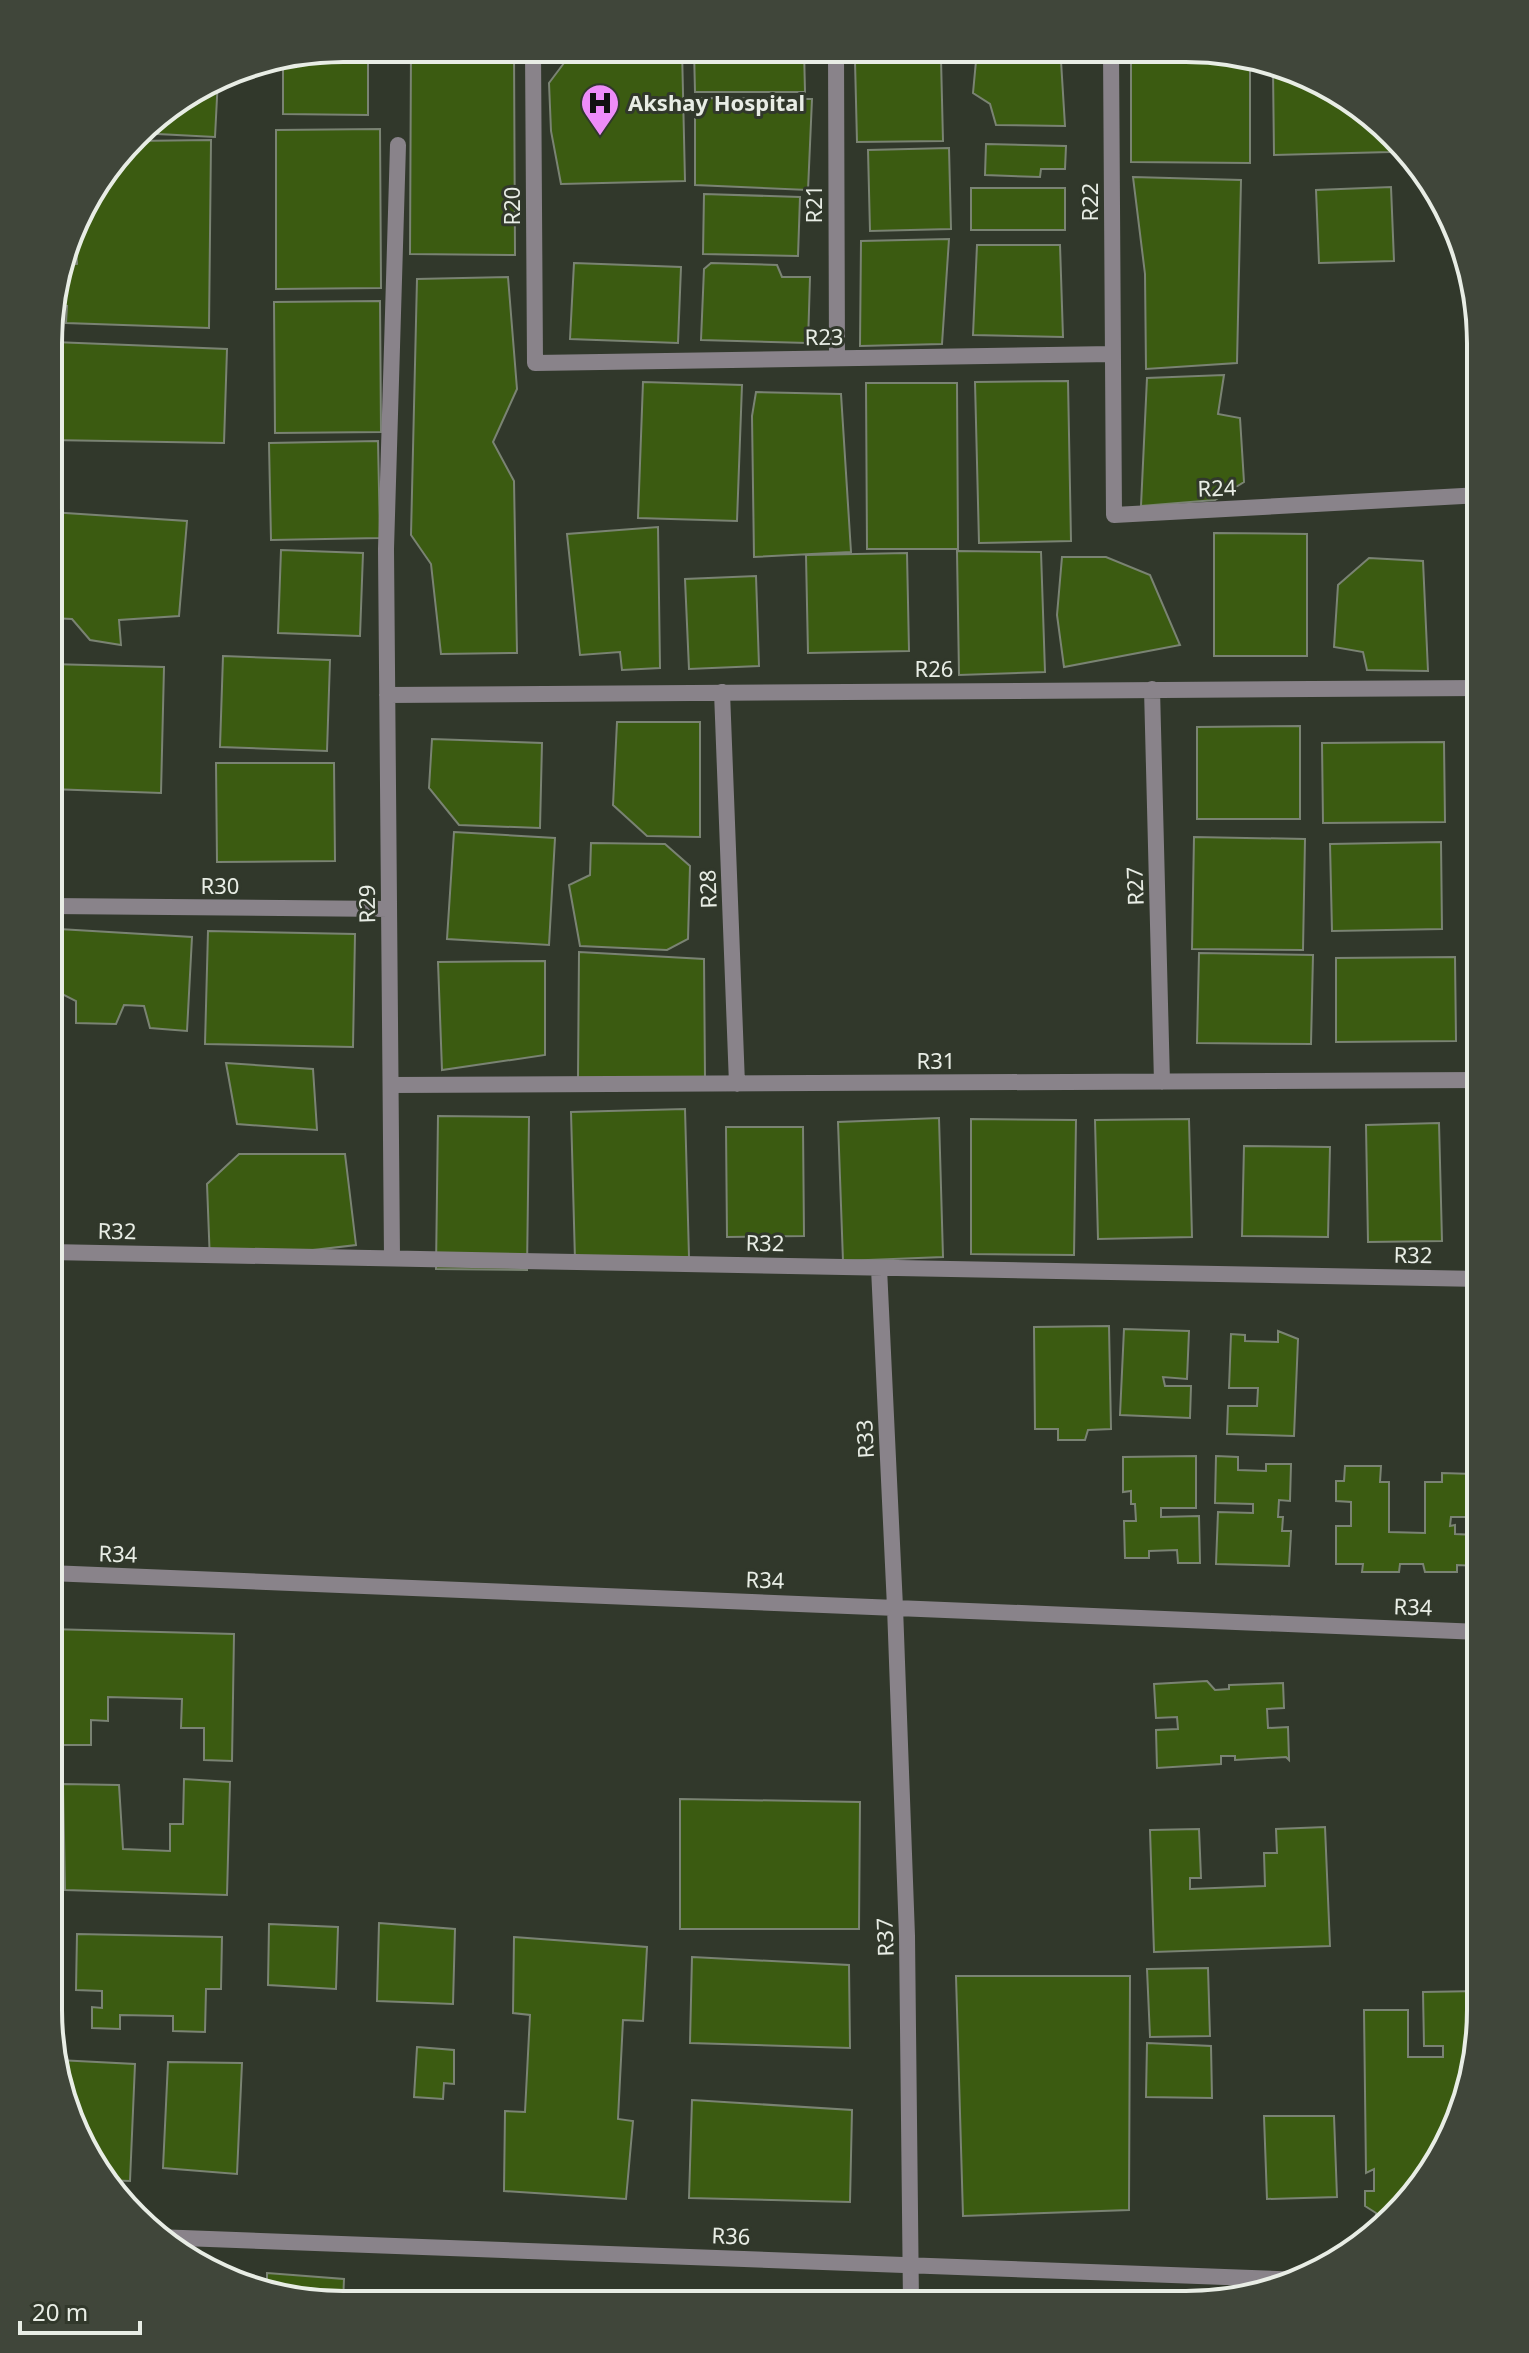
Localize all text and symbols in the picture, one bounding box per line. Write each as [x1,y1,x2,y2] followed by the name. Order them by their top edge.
[579,82,621,137] hospital icon: Akshay Hospital
[628,87,805,117] place label: Akshay Hospital
[1074,183,1104,221] street label: R22
[798,185,828,223] street label: R21
[496,187,526,225] street label: R20
[804,321,844,351] street label: R23
[1197,471,1237,503] street label: R24
[915,653,953,683] street label: R26
[1118,866,1150,906] street label: R27
[691,869,723,909] street label: R28
[201,870,239,900] street label: R30
[351,884,381,924] street label: R29
[917,1045,955,1075] street label: R31
[97,1215,137,1245] street label: R32
[745,1227,785,1257] street label: R32
[1393,1239,1433,1269] street label: R32
[848,1419,880,1459] street label: R33
[98,1537,138,1569] street label: R34
[745,1563,785,1595] street label: R34
[1393,1590,1433,1622] street label: R34
[868,1917,900,1957] street label: R37
[711,2219,751,2251] street label: R36
[20,2285,140,2335] scale bar
[32,2295,88,2328] text: 20 m

